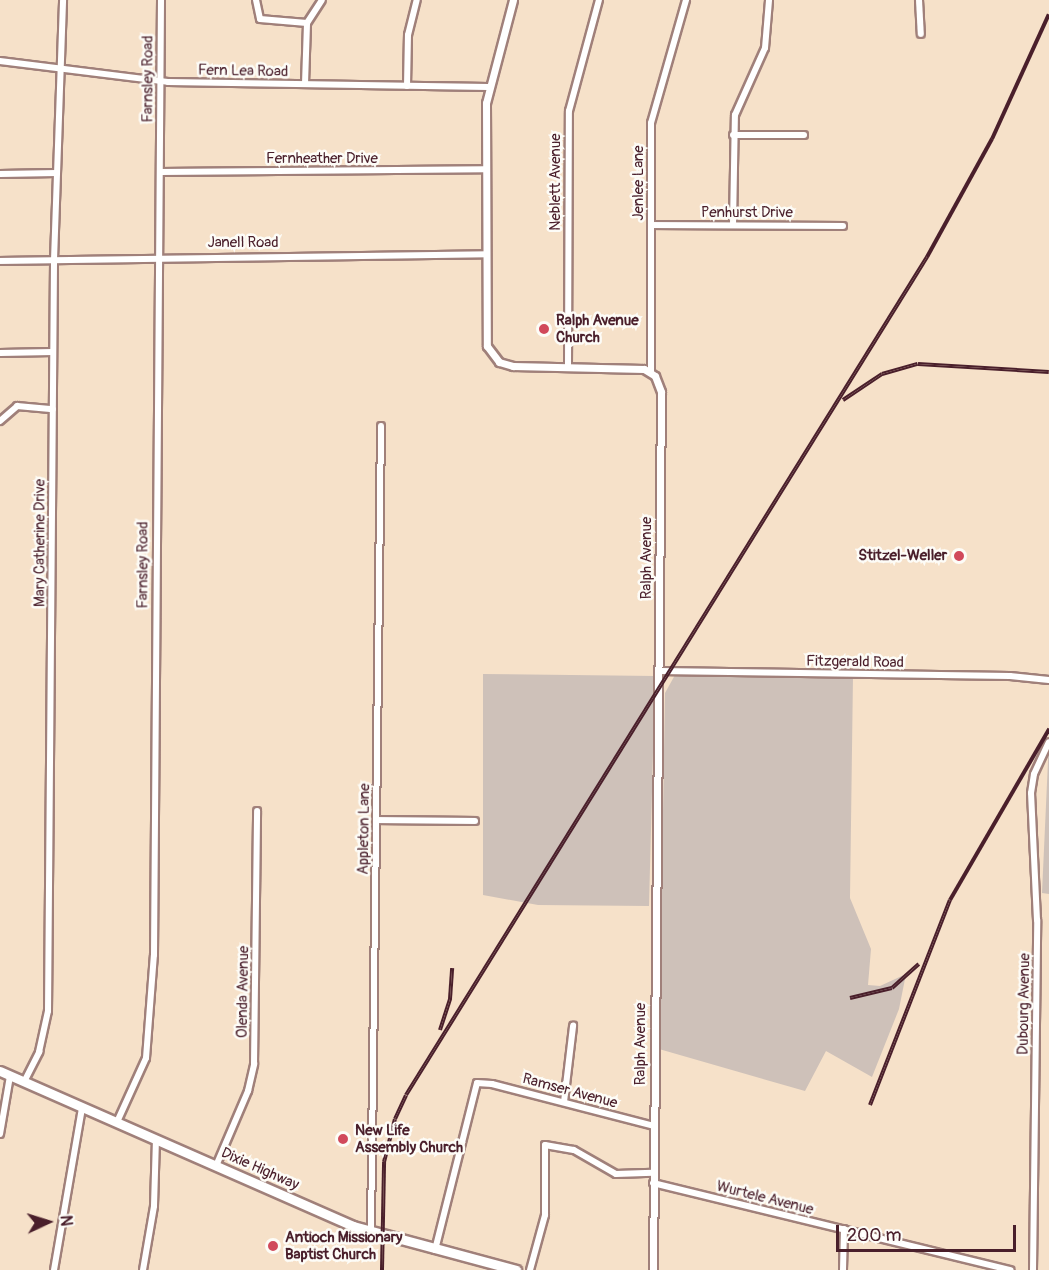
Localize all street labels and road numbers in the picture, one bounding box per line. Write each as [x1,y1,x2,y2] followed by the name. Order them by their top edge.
[139,35,157,123] street label: Farnsley Road
[198,61,288,81] street label: Fern Lea Road
[547,133,565,231] street label: Neblett Avenue
[630,145,648,221] street label: Jenlee Lane
[266,150,378,168] street label: Fernheather Drive
[701,204,793,222] street label: Penhurst Drive
[207,234,279,252] street label: Janell Road
[31,479,49,607] street label: Mary Catherine Drive
[638,517,656,599] street label: Ralph Avenue
[134,521,152,609] street label: Farnsley Road
[806,652,904,672] street label: Fitzgerald Road
[354,783,374,875] street label: Appleton Lane
[233,946,253,1038] street label: Olenda Avenue
[1014,953,1034,1055] street label: Dubourg Avenue
[632,1003,650,1085] street label: Ralph Avenue
[521,1070,619,1112] street label: Ramser Avenue
[218,1144,302,1194] street label: Dixie Highway
[715,1177,815,1219] street label: Wurtele Avenue

